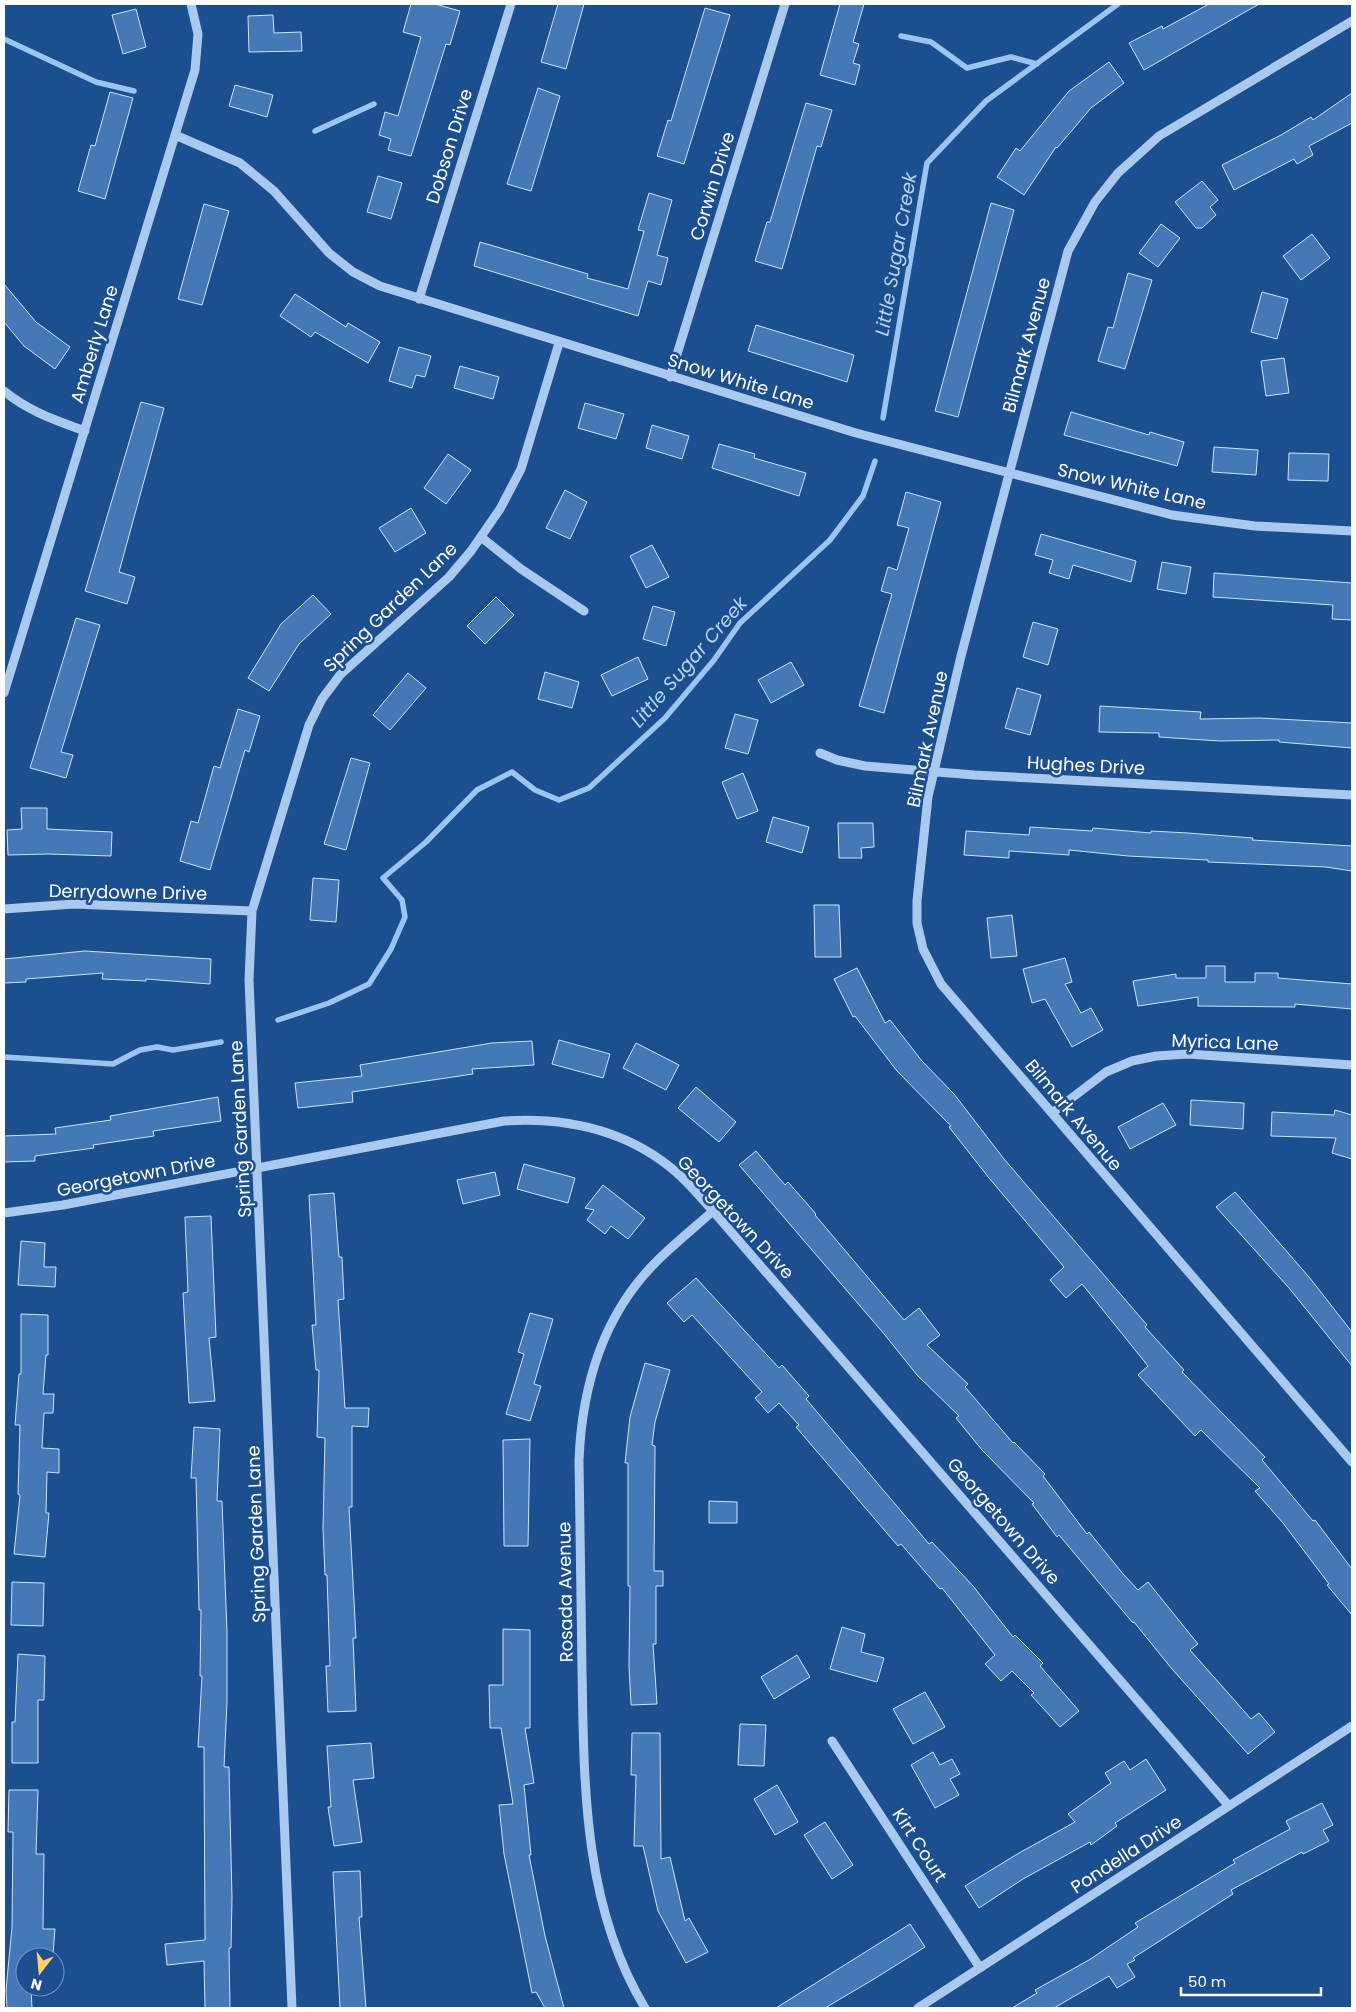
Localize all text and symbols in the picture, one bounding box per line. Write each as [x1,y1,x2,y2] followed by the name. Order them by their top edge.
[420,86,478,206] street label: Dobson Drive
[684,128,740,244] street label: Corwin Drive
[868,169,924,338] water label: Little Sugar Creek
[996,275,1056,415] street label: Bilmark Avenue
[64,282,124,406] street label: Amberly Lane
[665,347,817,415] street label: Snow White Lane
[1055,457,1209,515] street label: Snow White Lane
[317,536,463,678] street label: Spring Garden Lane
[624,590,754,733] water label: Little Sugar Creek
[900,668,954,810] street label: Bilmark Avenue
[1026,749,1146,781] street label: Hughes Drive
[49,878,207,906] street label: Derrydowne Drive
[1171,1028,1279,1056] street label: Myrica Lane
[223,1040,257,1218] street label: Spring Garden Lane
[1020,1054,1128,1176] street label: Bilmark Avenue
[55,1147,217,1203] street label: Georgetown Drive
[672,1150,800,1284] street label: Georgetown Drive
[240,1445,272,1623] street label: Spring Garden Lane
[942,1452,1066,1590] street label: Georgetown Drive
[551,1521,579,1663] street label: Rosada Avenue
[887,1803,953,1887] street label: Kirt Court
[1066,1809,1186,1899] street label: Pondella Drive
[15,1947,65,1997] north arrow
[1181,1964,1321,1996] scale bar
[1188,1971,1226,1992] text: 50 m
[29,1973,44,1996] text: N

